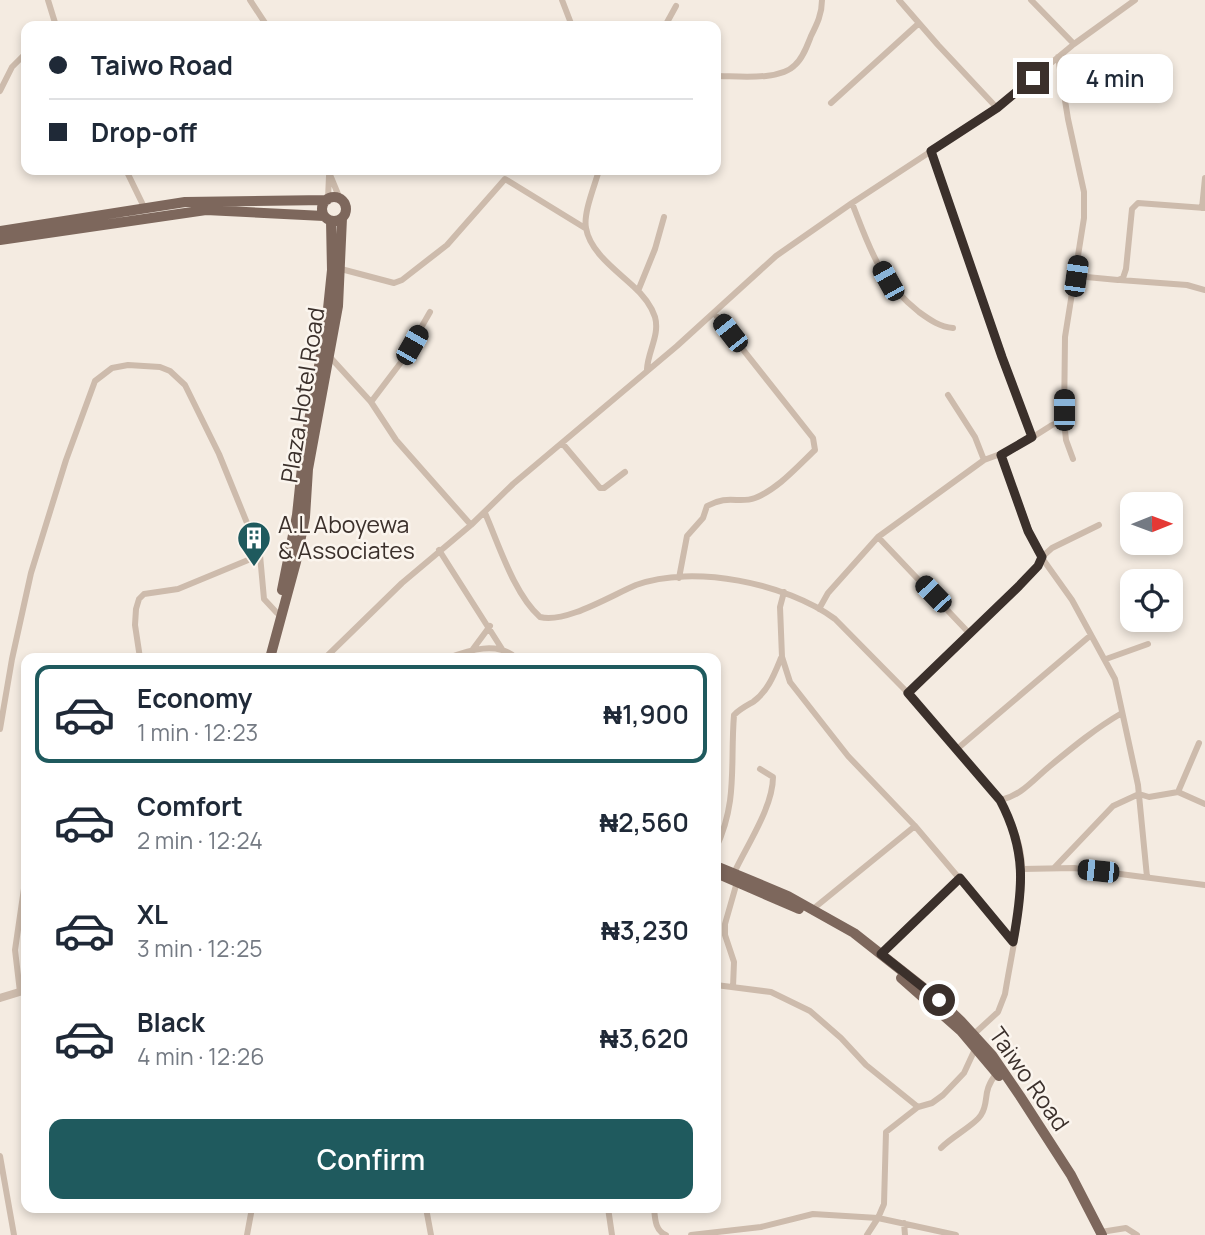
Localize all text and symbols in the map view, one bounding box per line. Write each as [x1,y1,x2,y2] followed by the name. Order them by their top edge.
[91,47,233,83] text: Taiwo Road
[1058,54,1173,102] callout: 4 min
[1017,62,1049,94] route end
[1086,62,1144,94] text: 4 min
[91,114,197,150] text: Drop-off
[1063,254,1090,298] car
[869,258,908,304] car
[272,305,332,485] street label: Plaza Hotel Road
[709,310,752,356] car
[393,322,432,368] car
[1054,389,1075,431] car
[1120,492,1183,555] north arrow
[1120,492,1183,632] map controls
[278,508,415,566] place label: A.L Aboyewa & Associates
[235,519,273,568] building icon: A.L Aboyewa & Associates
[1120,569,1183,632] button: locate
[911,572,956,616] car
[137,680,252,716] text: Economy
[53,683,116,746] icon: car
[603,696,689,732] text: ₦1,900
[137,716,258,748] text: 1 min · 12:23
[137,788,243,824] text: Comfort
[53,791,116,854] icon: car
[599,804,689,840] text: ₦2,560
[137,824,263,856] text: 2 min · 12:24
[1077,858,1120,884] car
[137,896,168,932] text: XL
[53,899,116,962] icon: car
[601,912,689,948] text: ₦3,230
[137,932,263,964] text: 3 min · 12:25
[923,984,955,1016] route start
[137,1004,205,1040] text: Black
[53,1007,116,1070] icon: car
[600,1020,689,1056] text: ₦3,620
[982,1020,1077,1137] street label: Taiwo Road
[137,1040,264,1072] text: 4 min · 12:26
[49,1119,693,1199] button: Confirm

